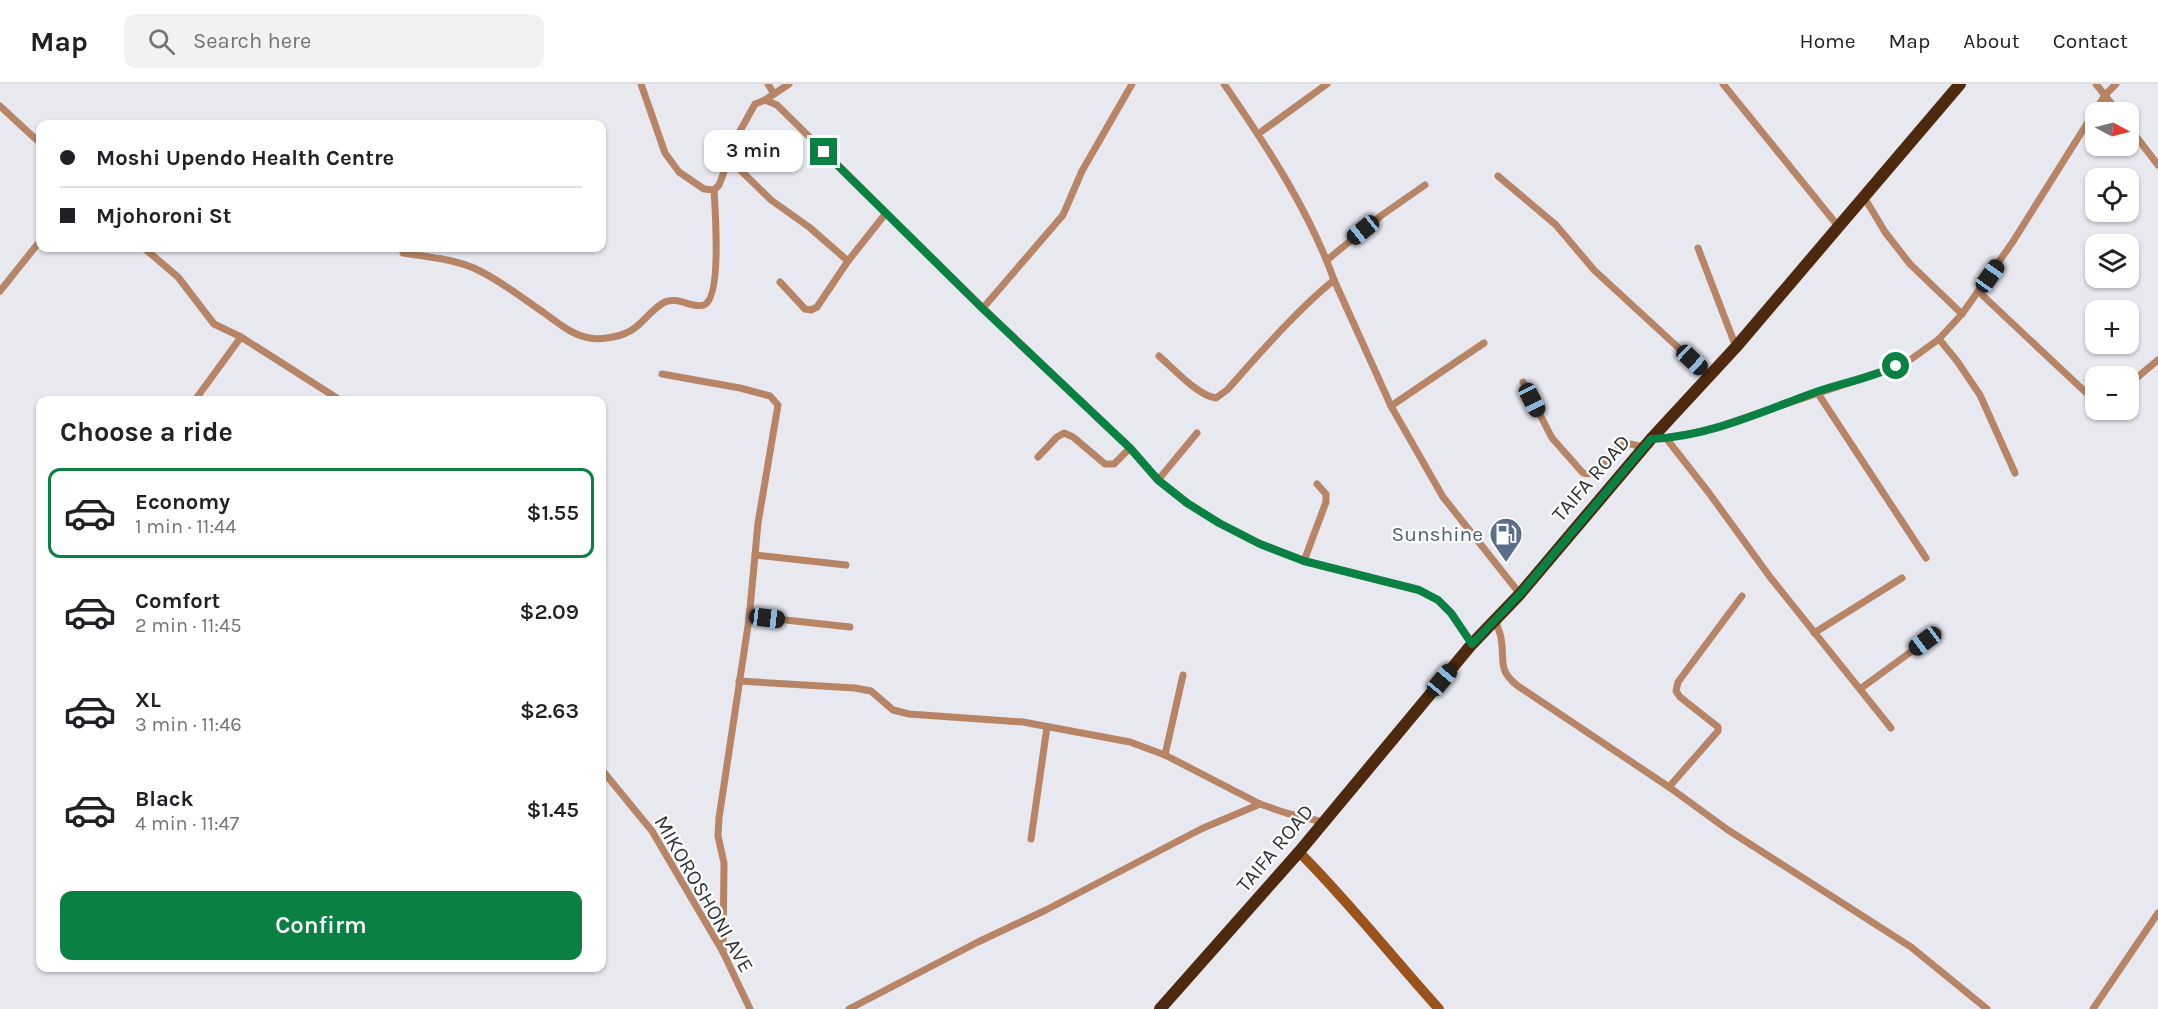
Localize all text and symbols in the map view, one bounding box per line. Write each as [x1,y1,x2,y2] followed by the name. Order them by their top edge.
[124,14,544,68] search box
[30,25,88,58] text: Map
[145,25,178,58] icon: search
[193,28,311,54] text: Search here
[1800,29,1856,53] text: Home
[1889,29,1930,53] text: Map
[1963,29,2020,53] text: About
[2053,29,2128,53] text: Contact
[2085,102,2139,156] north arrow
[2085,102,2139,420] map controls
[704,131,803,173] callout: 3 min
[810,138,837,165] route end
[726,139,781,162] text: 3 min
[96,145,394,171] text: Moshi Upendo Health Centre
[2085,168,2139,222] button: locate
[96,203,232,229] text: Mjohoroni St
[1343,212,1383,248] car
[2085,234,2139,288] button: layers
[1972,256,2008,296] car
[2085,300,2139,354] button: +
[1673,341,1711,379] car
[1882,352,1909,379] route start
[2085,366,2139,420] button: −
[1516,380,1548,420] car
[60,416,233,448] text: Choose a ride
[1547,430,1635,526] street label: TAIFA ROAD
[63,486,117,540] icon: car
[135,489,230,515] text: Economy
[527,500,579,526] text: $1.55
[135,515,236,538] text: 1 min · 11:44
[1488,516,1524,563] fuel station icon: Sunshine
[1391,522,1483,546] place label: Sunshine
[63,585,117,639] icon: car
[135,588,220,614] text: Comfort
[520,599,579,625] text: $2.09
[748,607,786,629] car
[135,614,241,637] text: 2 min · 11:45
[1905,623,1945,659] car
[1424,660,1460,700] car
[63,684,117,738] icon: car
[135,687,161,713] text: XL
[520,698,579,724] text: $2.63
[135,713,242,736] text: 3 min · 11:46
[63,783,117,837] icon: car
[135,786,194,812] text: Black
[526,797,579,823] text: $1.45
[1231,799,1319,897] street label: TAIFA ROAD
[649,811,759,977] street label: MIKOROSHONI AVE
[135,812,239,835] text: 4 min · 11:47
[60,891,582,960] button: Confirm

